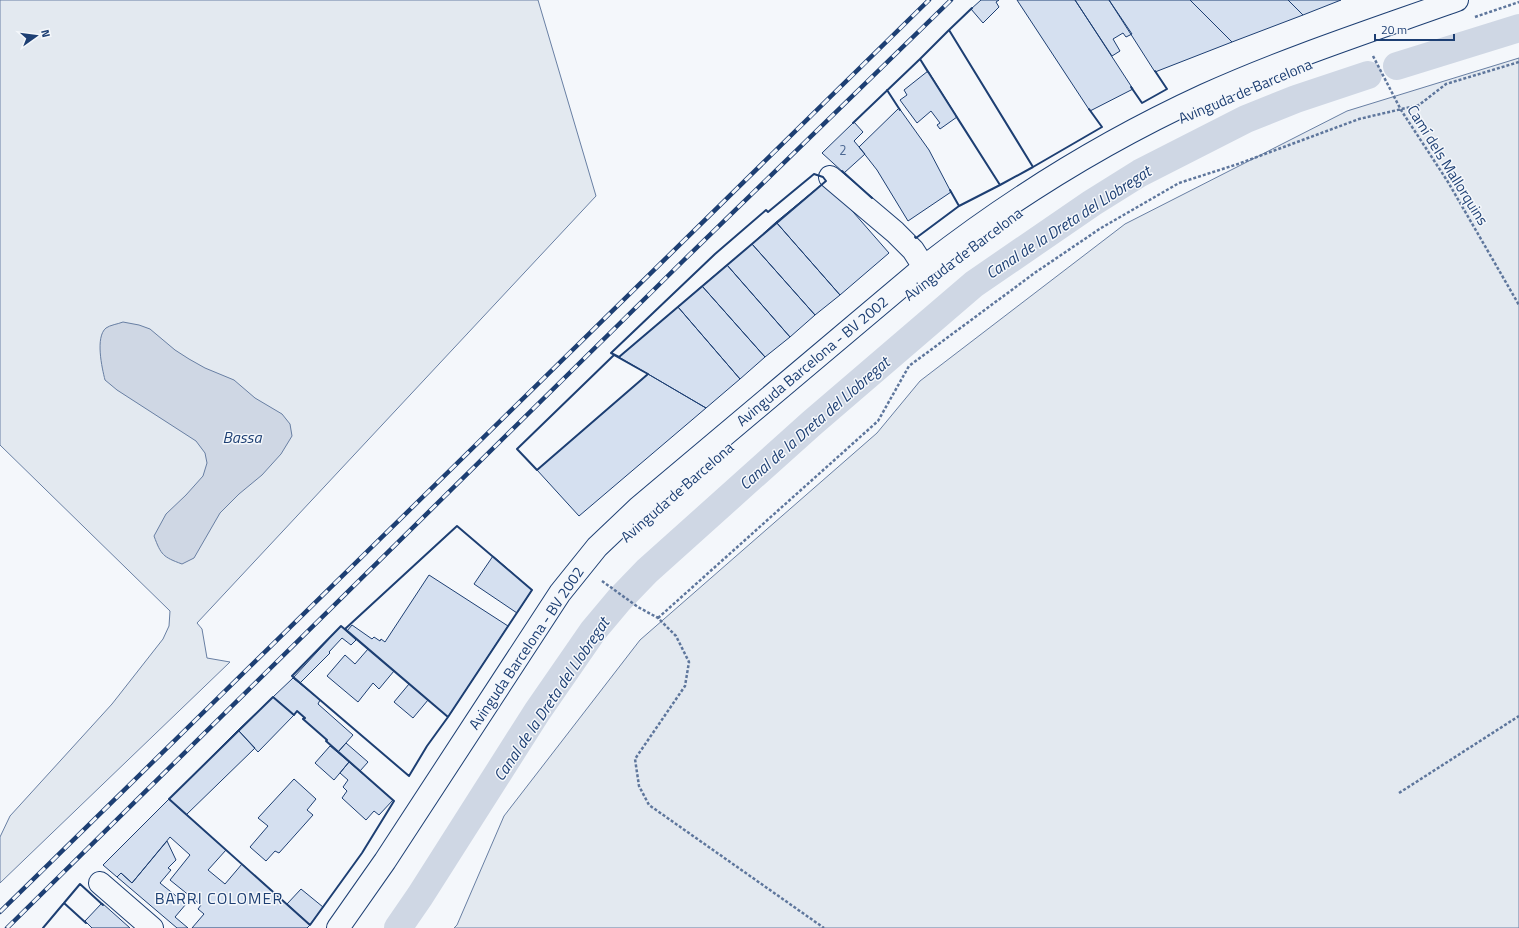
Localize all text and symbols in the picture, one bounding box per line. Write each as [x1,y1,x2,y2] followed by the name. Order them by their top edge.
[16,16,56,56] north arrow
[1375,16,1454,42] scale bar
[1381,20,1407,39] text: 20 m
[37,28,54,39] text: N
[1175,52,1316,130] street label: Avinguda de Barcelona
[1402,100,1494,230] street label: Camí dels Mallorquins
[839,140,847,160] house number: 2
[981,158,1157,285] water label: Canal de la Dreta del Llobregat
[899,201,1027,306] street label: Avinguda de Barcelona
[731,290,893,432] street label: Avinguda Barcelona - BV 2002
[733,349,896,495] water label: Canal de la Dreta del Llobregat
[223,425,262,449] water label: Bassa
[615,436,739,548] street label: Avinguda de Barcelona
[463,562,589,734] street label: Avinguda Barcelona - BV 2002
[487,611,616,786] water label: Canal de la Dreta del Llobregat
[155,886,283,910] district label: BARRI COLOMER

